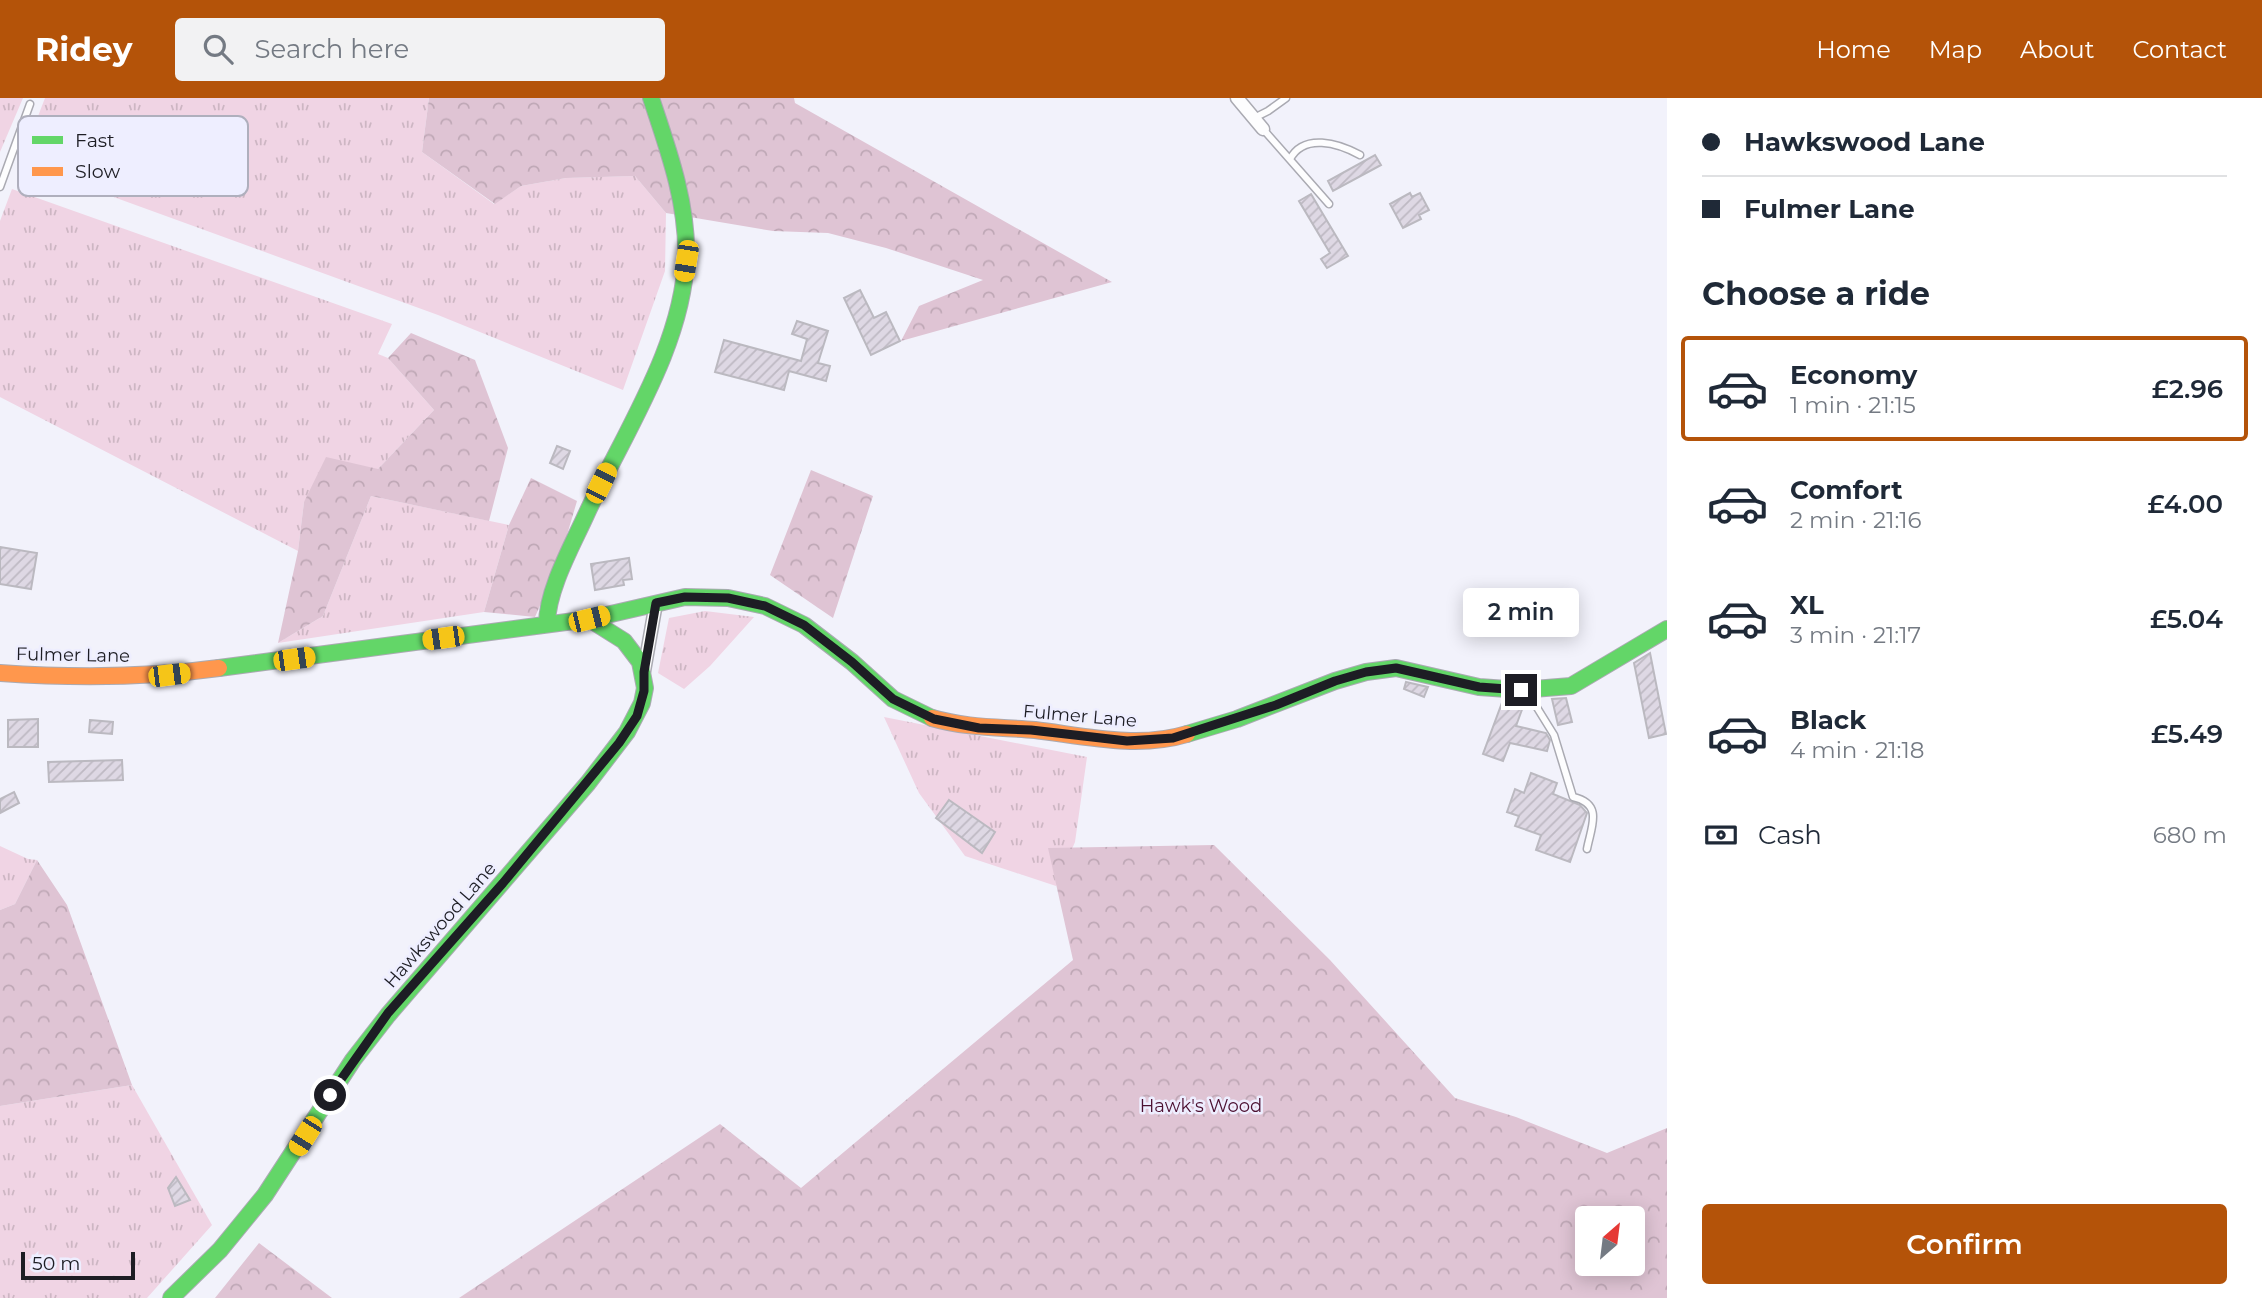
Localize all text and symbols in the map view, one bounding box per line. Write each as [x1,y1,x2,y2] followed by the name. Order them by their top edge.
[175,18,665,81] search box
[35,29,133,69] text: Ridey
[199,30,237,68] icon: search
[255,33,409,65] text: Search here
[1816,35,1891,64] text: Home
[1929,35,1982,64] text: Map
[2020,35,2094,64] text: About
[2132,35,2227,64] text: Contact
[18,116,248,196] legend
[1744,126,1985,158] text: Hawkswood Lane
[75,129,115,152] text: Fast
[75,160,120,183] text: Slow
[1744,193,1915,225] text: Fulmer Lane
[673,239,700,283] car
[1702,274,1930,313] text: Choose a ride
[1706,357,1769,420] icon: car
[1790,359,1917,391] text: Economy
[2152,373,2223,405] text: £2.96
[1790,391,1916,419] text: 1 min · 21:15
[583,460,620,506] car
[1706,472,1769,535] icon: car
[1790,474,1902,506] text: Comfort
[2148,488,2223,520] text: £4.00
[1790,506,1922,534] text: 2 min · 21:16
[1706,587,1769,650] icon: car
[1463,588,1579,638] callout: 2 min
[1790,589,1824,621] text: XL
[1488,598,1554,626] text: 2 min
[2150,603,2223,635] text: £5.04
[567,604,612,634] car
[1790,621,1921,649] text: 3 min · 21:17
[421,625,466,651] car
[16,643,130,667] street label: Fulmer Lane
[272,646,317,672] car
[147,662,192,688] car
[1505,674,1537,706] route end
[1022,700,1138,732] street label: Fulmer Lane
[1706,702,1769,765] icon: car
[1790,704,1866,736] text: Black
[2151,718,2223,750] text: £5.49
[1790,736,1924,764] text: 4 min · 21:18
[1702,816,1740,854] icon: cash
[1758,819,1822,851] text: Cash
[2153,821,2227,849] text: 680 m
[379,858,501,992] street label: Hawkswood Lane
[314,1079,346,1111] route start
[1140,1095,1262,1117] park label: Hawk's Wood
[285,1113,326,1159] car
[1702,1204,2227,1284] button: Confirm
[1575,1206,1645,1276] north arrow
[1575,1206,1645,1276] map controls
[21,1249,135,1281] scale bar
[32,1252,80,1275] text: 50 m

